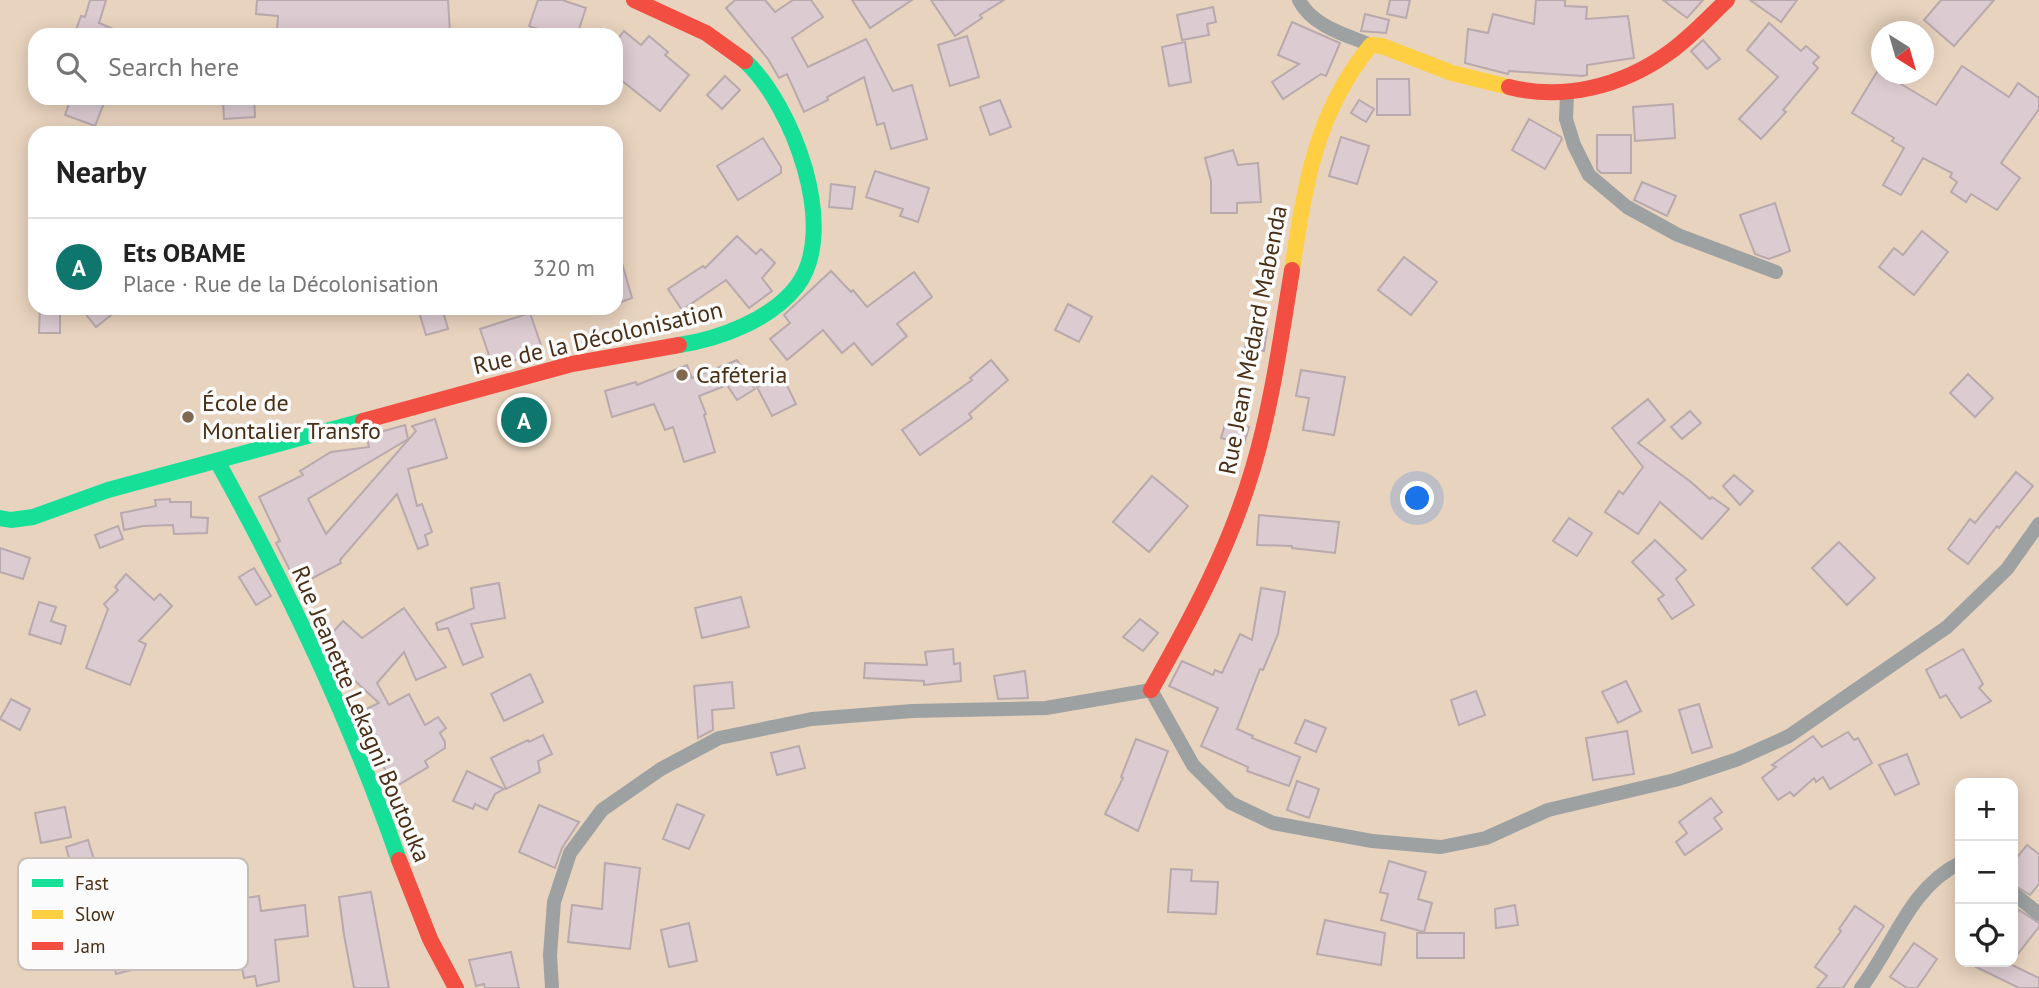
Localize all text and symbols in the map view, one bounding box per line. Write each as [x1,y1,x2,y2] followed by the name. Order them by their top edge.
[1871,21,1934,84] north arrow
[28,28,623,105] search box
[52,48,90,86] icon: search
[108,50,239,83] text: Search here
[56,152,146,191] text: Nearby
[1211,203,1294,477] street label: Rue Jean Médard Mabenda
[123,236,246,269] text: Ets OBAME
[72,253,86,282] text: A
[533,253,595,282] text: 320 m
[123,269,438,298] text: Place · Rue de la Décolonisation
[470,294,726,381] street label: Rue de la Décolonisation
[696,359,787,390] place label: Caféteria
[674,367,690,383] marker: Caféteria
[202,387,381,446] place label: École de Montalier Transfo
[501,394,547,446] pin: A
[180,409,196,425] marker: École de Montalier Transfo
[1400,481,1434,515] your location
[285,561,438,867] street label: Rue Jeanette Lekagni Boutouka
[1955,778,2018,967] map controls
[1955,778,2018,841] button: +
[1955,841,2018,904] button: −
[18,858,248,970] legend
[75,871,109,895] text: Fast
[75,902,115,926] text: Slow
[1955,904,2018,967] button: locate
[74,934,105,958] text: Jam

